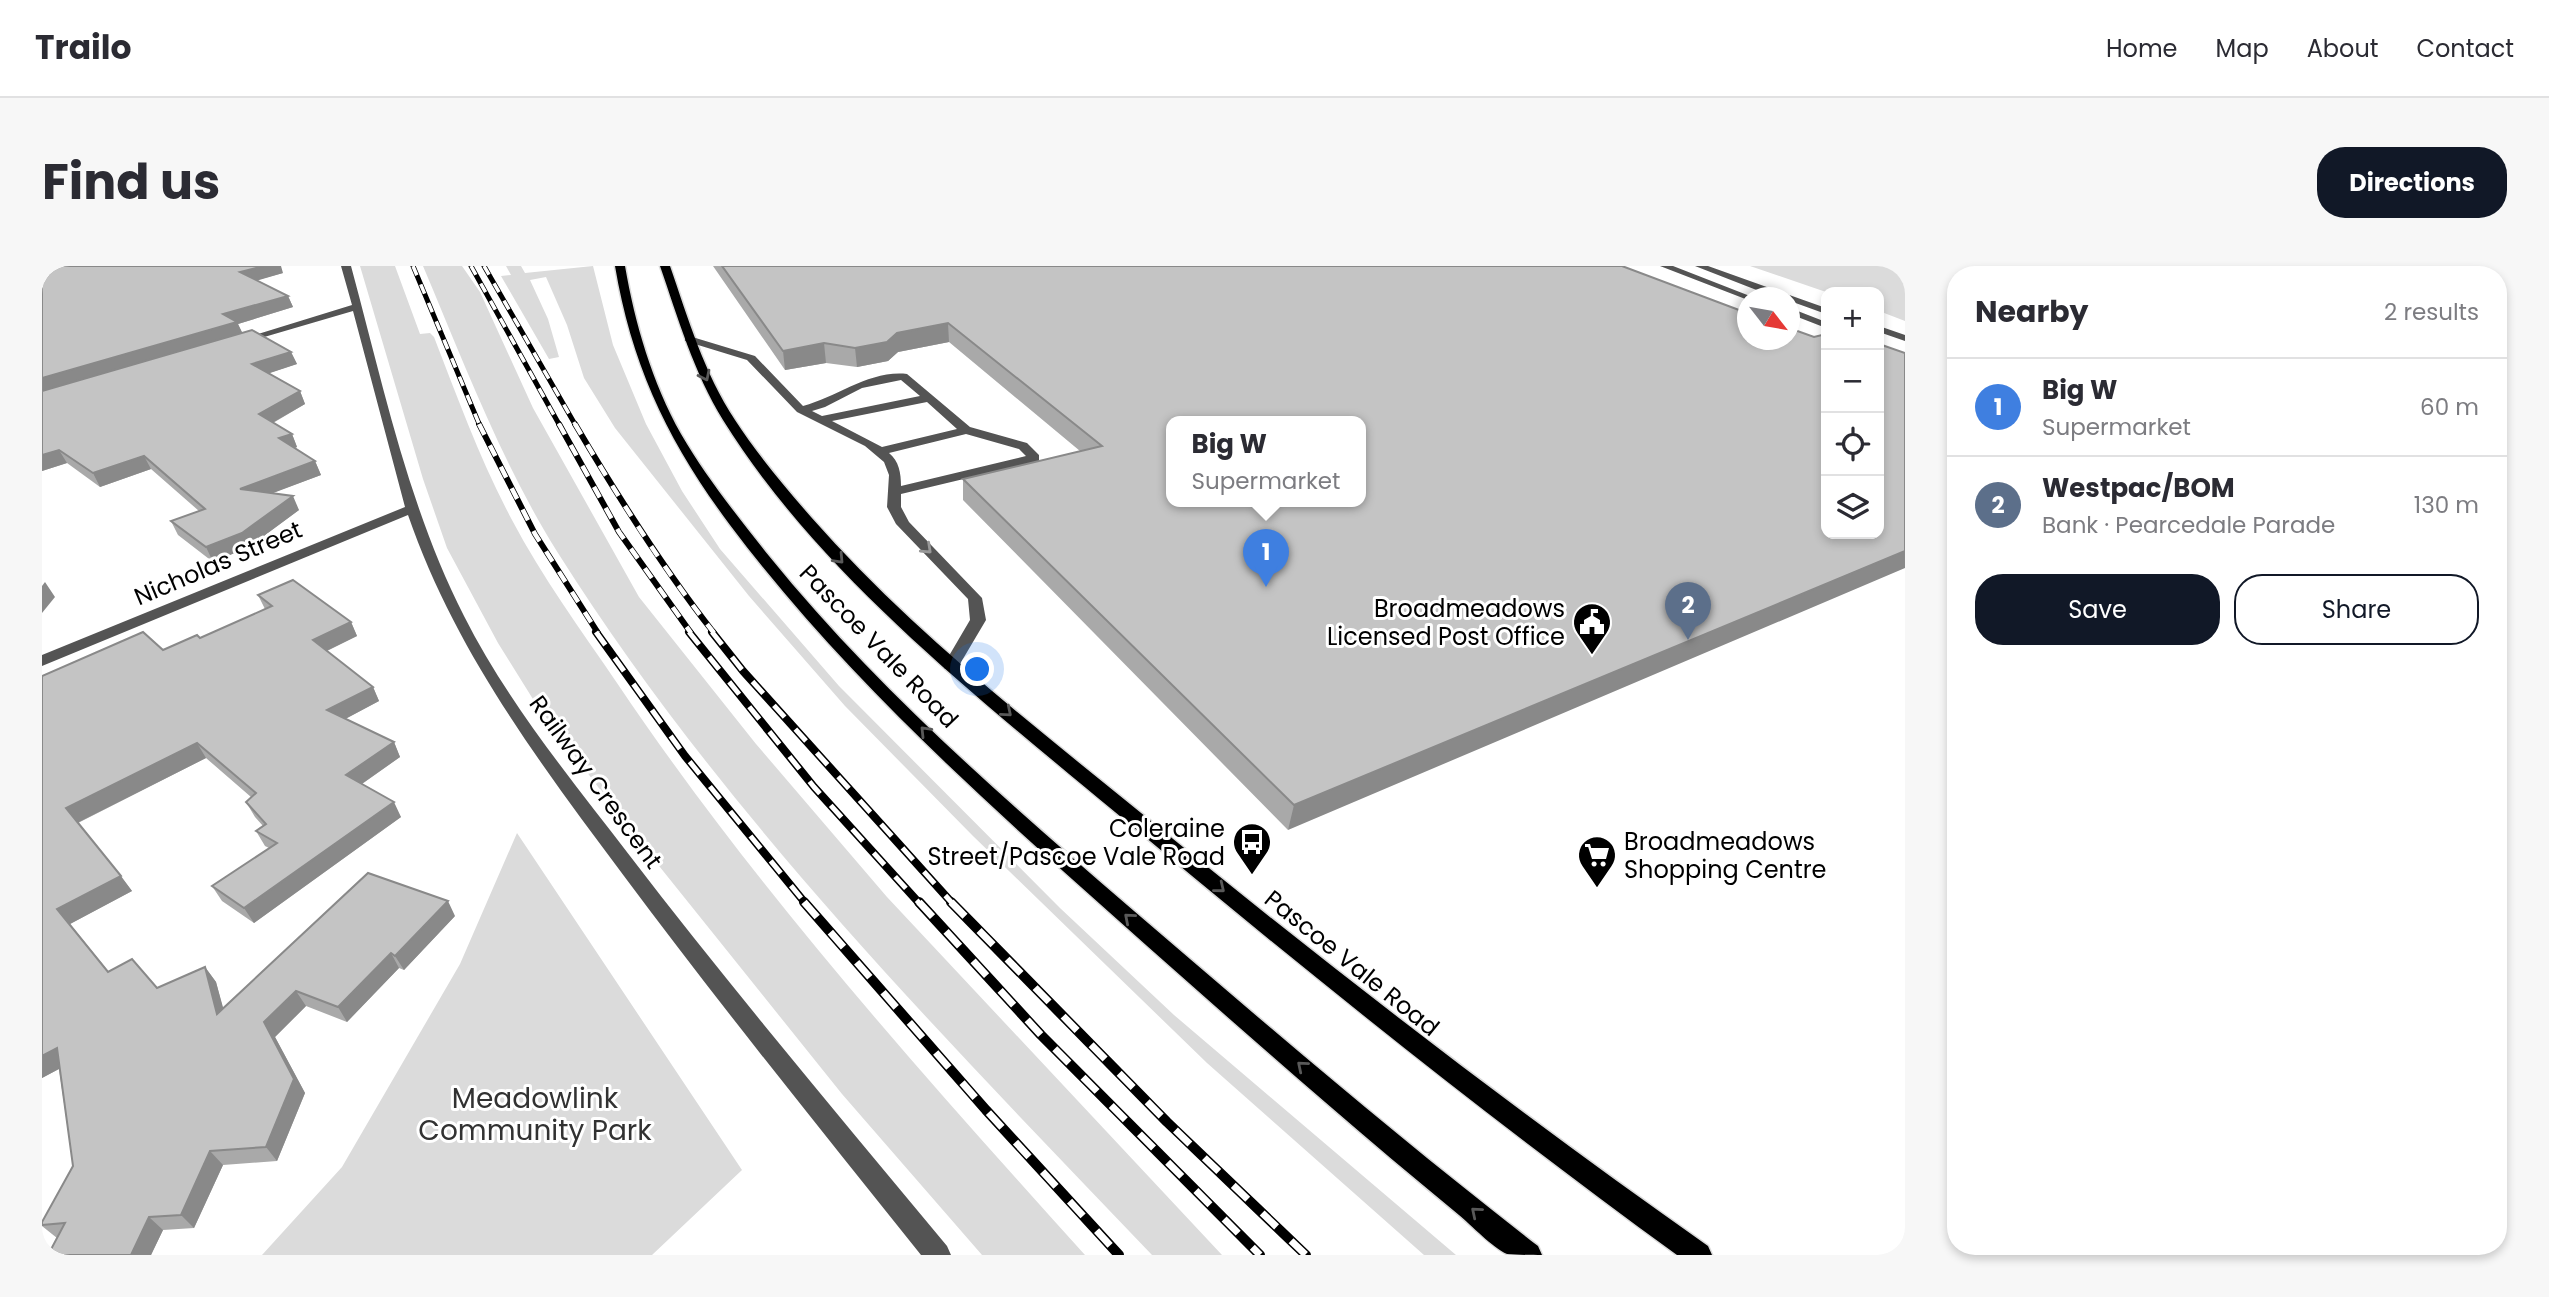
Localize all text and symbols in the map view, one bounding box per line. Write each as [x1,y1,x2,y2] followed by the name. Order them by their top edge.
[35,24,132,71] text: Trailo
[2106,32,2178,65] text: Home
[2216,32,2269,65] text: Map
[2307,32,2378,65] text: About
[2416,32,2514,65] text: Contact
[2317,147,2507,218] button: Directions
[42,148,220,216] text: Find us
[1737,287,1800,350] north arrow
[1821,287,1884,539] map controls
[1821,287,1884,350] button: +
[1975,290,2089,333] text: Nearby
[2384,296,2479,328] text: 2 results
[1821,350,1884,413] button: −
[696,369,710,381] one-way arrow
[2042,372,2117,408] text: Big W
[1994,391,2002,423] text: 1
[2420,391,2479,423] text: 60 m
[2042,411,2191,443] text: Supermarket
[1821,413,1884,476] button: locate
[1166,416,1366,507] popup
[1192,426,1267,462] text: Big W
[1192,465,1340,497] text: Supermarket
[2042,470,2235,506] text: Westpac/BOM
[1821,476,1884,539] button: layers
[1991,489,2005,521] text: 2
[2414,489,2479,521] text: 130 m
[2042,509,2335,541] text: Bank · Pearcedale Parade
[129,513,307,613] street label: Nicholas Street
[1243,529,1289,587] pin: 1
[919,540,932,553] one-way arrow
[830,551,843,564] one-way arrow
[792,557,966,735] street label: Pascoe Vale Road
[1975,574,2220,645] button: Save
[2234,574,2479,645] button: Share
[1665,582,1711,640] pin: 2
[1327,592,1565,653] place label: Broadmeadows Licensed Post Office
[1571,601,1613,656] public building icon: Broadmeadows Licensed Post Office
[960,652,994,686] your location
[522,689,670,875] street label: Railway Crescent
[998,704,1011,716] one-way arrow
[921,727,933,739] one-way arrow
[927,812,1225,873] place label: Coleraine Street/Pascoe Vale Road
[1231,821,1273,876] bus stop icon: Coleraine Street/Pascoe Vale Road
[1624,825,1827,886] place label: Broadmeadows Shopping Centre
[1576,834,1618,889] supermarket icon: Broadmeadows Shopping Centre
[1212,880,1224,893] one-way arrow
[1258,882,1446,1044] street label: Pascoe Vale Road
[1124,914,1137,926] one-way arrow
[1297,1062,1310,1074] one-way arrow
[418,1079,652,1150] park label: Meadowlink Community Park
[1472,1208,1485,1220] one-way arrow

